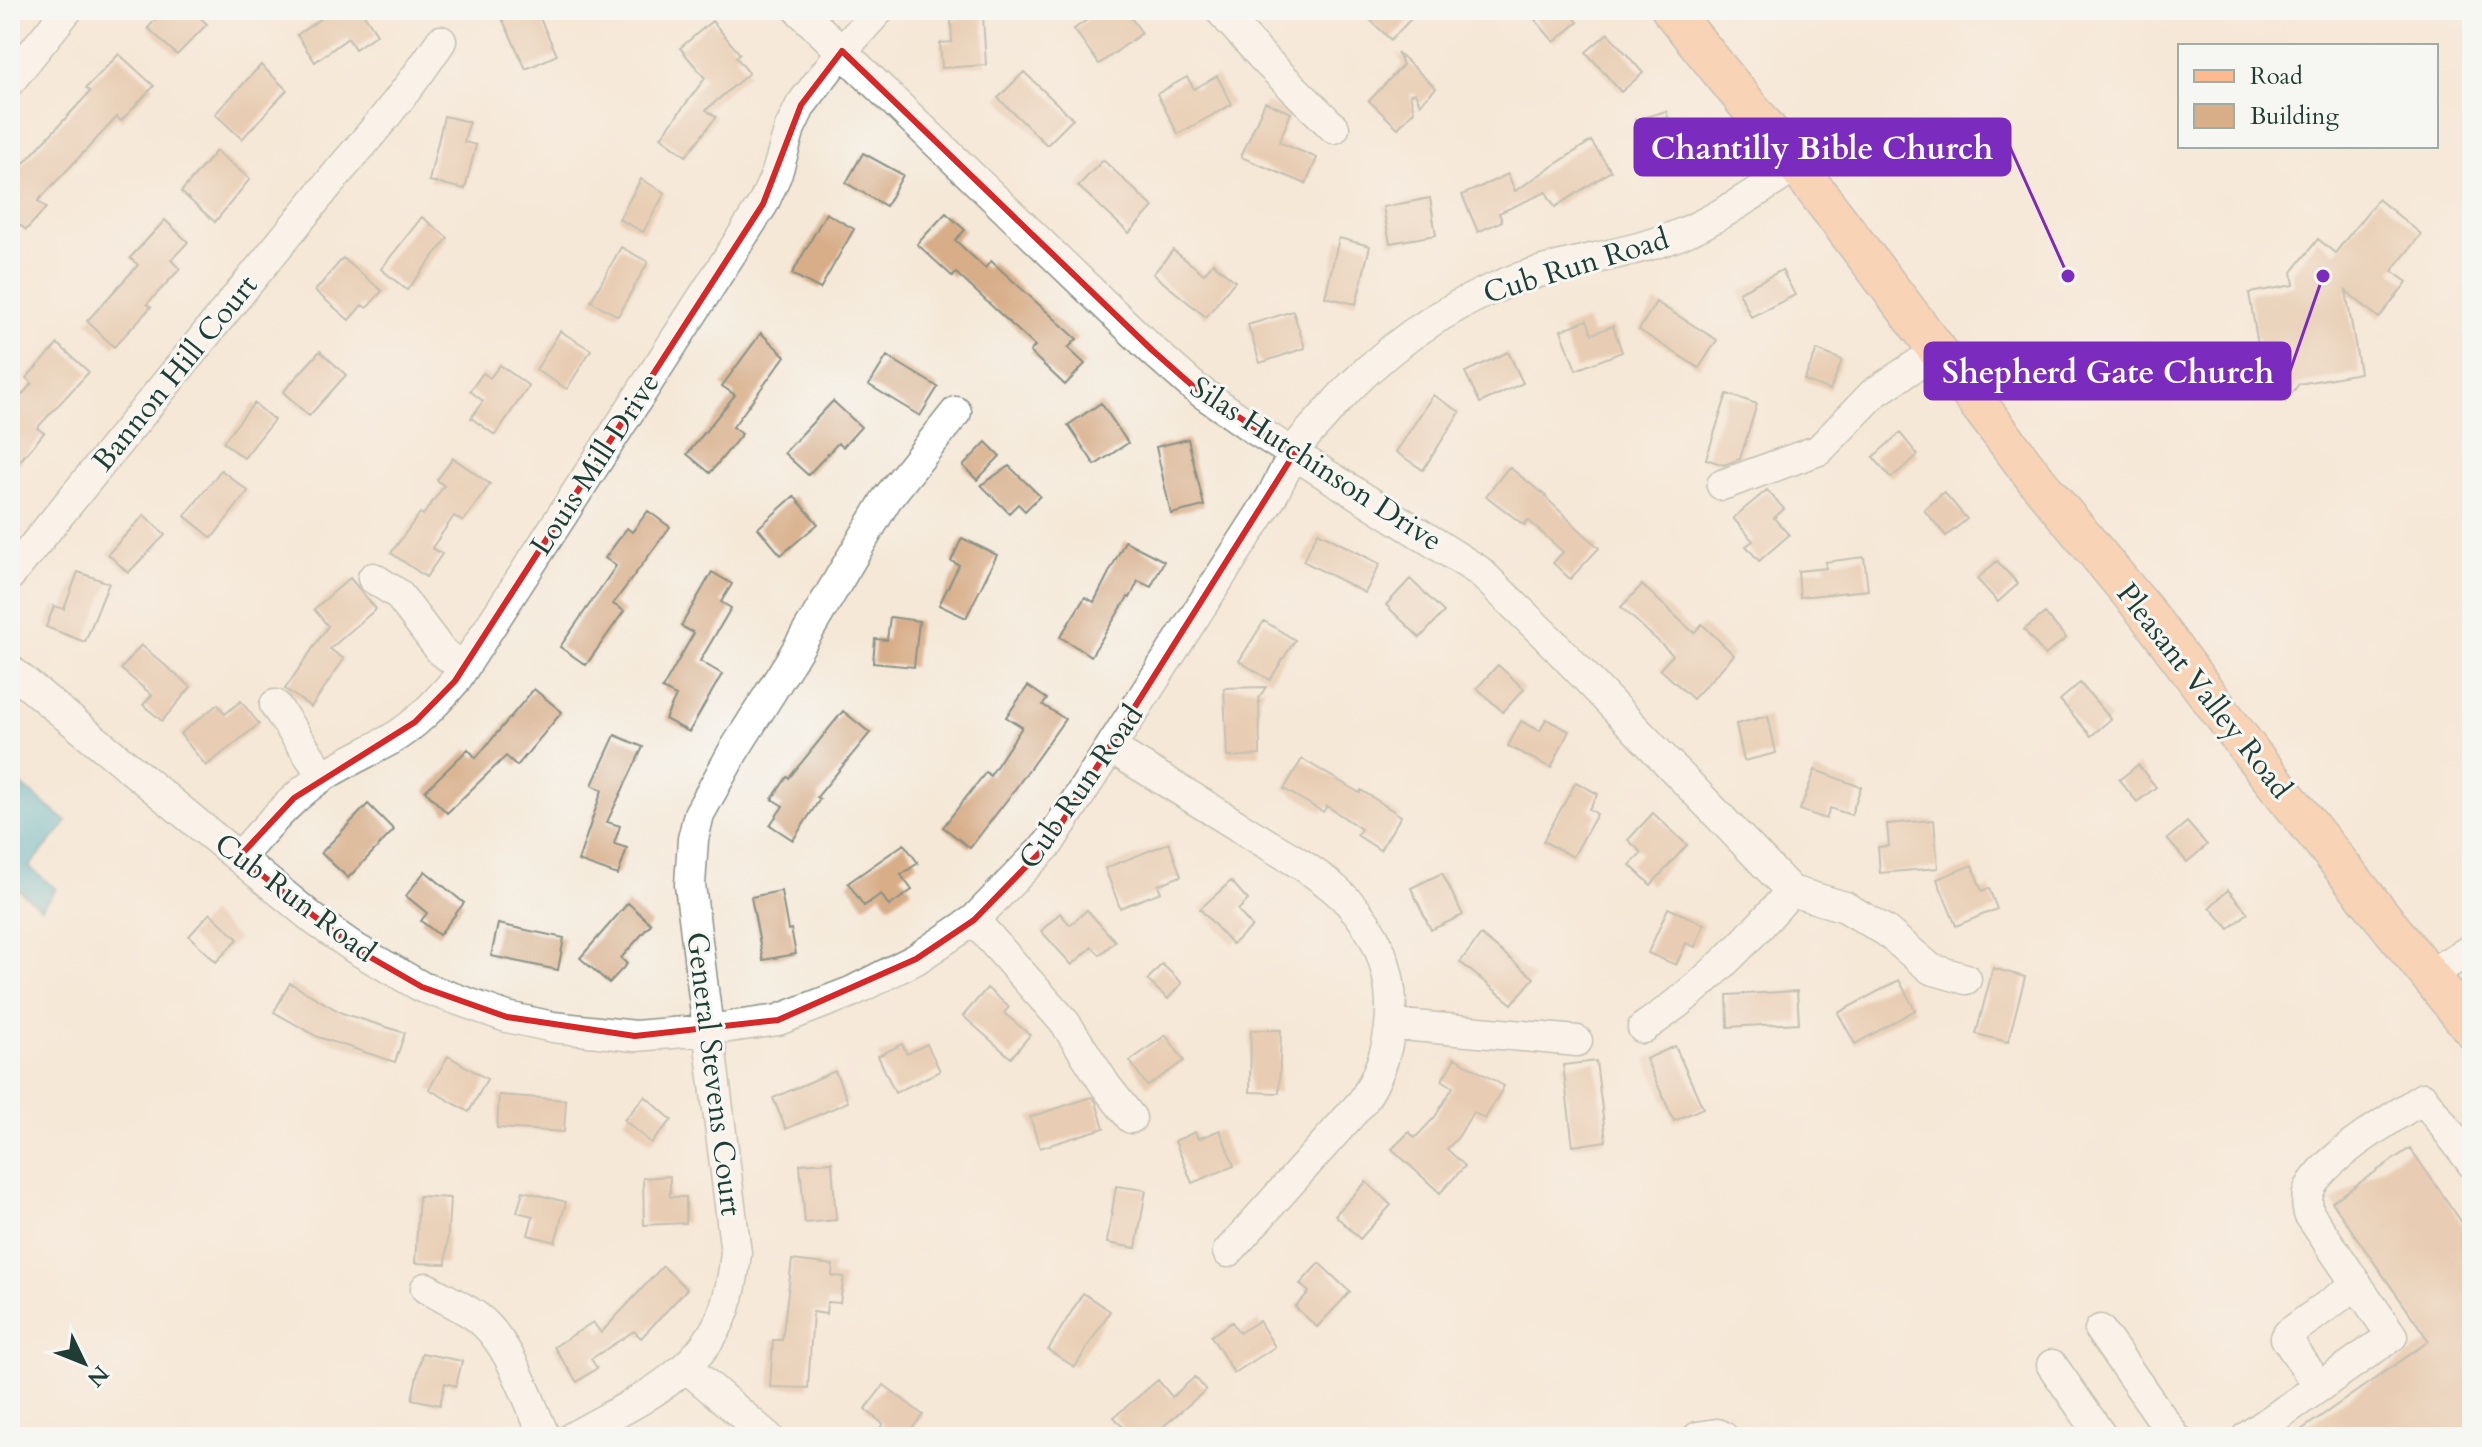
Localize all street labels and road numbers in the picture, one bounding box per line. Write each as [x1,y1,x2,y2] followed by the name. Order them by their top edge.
[1478,218,1674,314] street label: Cub Run Road
[83,266,267,480] street label: Bannon Hill Court
[521,365,669,563] street label: Louis Mill Drive
[1182,367,1450,561] street label: Silas Hutchinson Drive
[2107,575,2301,807] street label: Pleasant Valley Road
[1009,697,1153,877] street label: Cub Run Road
[206,824,384,972] street label: Cub Run Road
[676,930,752,1219] street label: General Stevens Court

